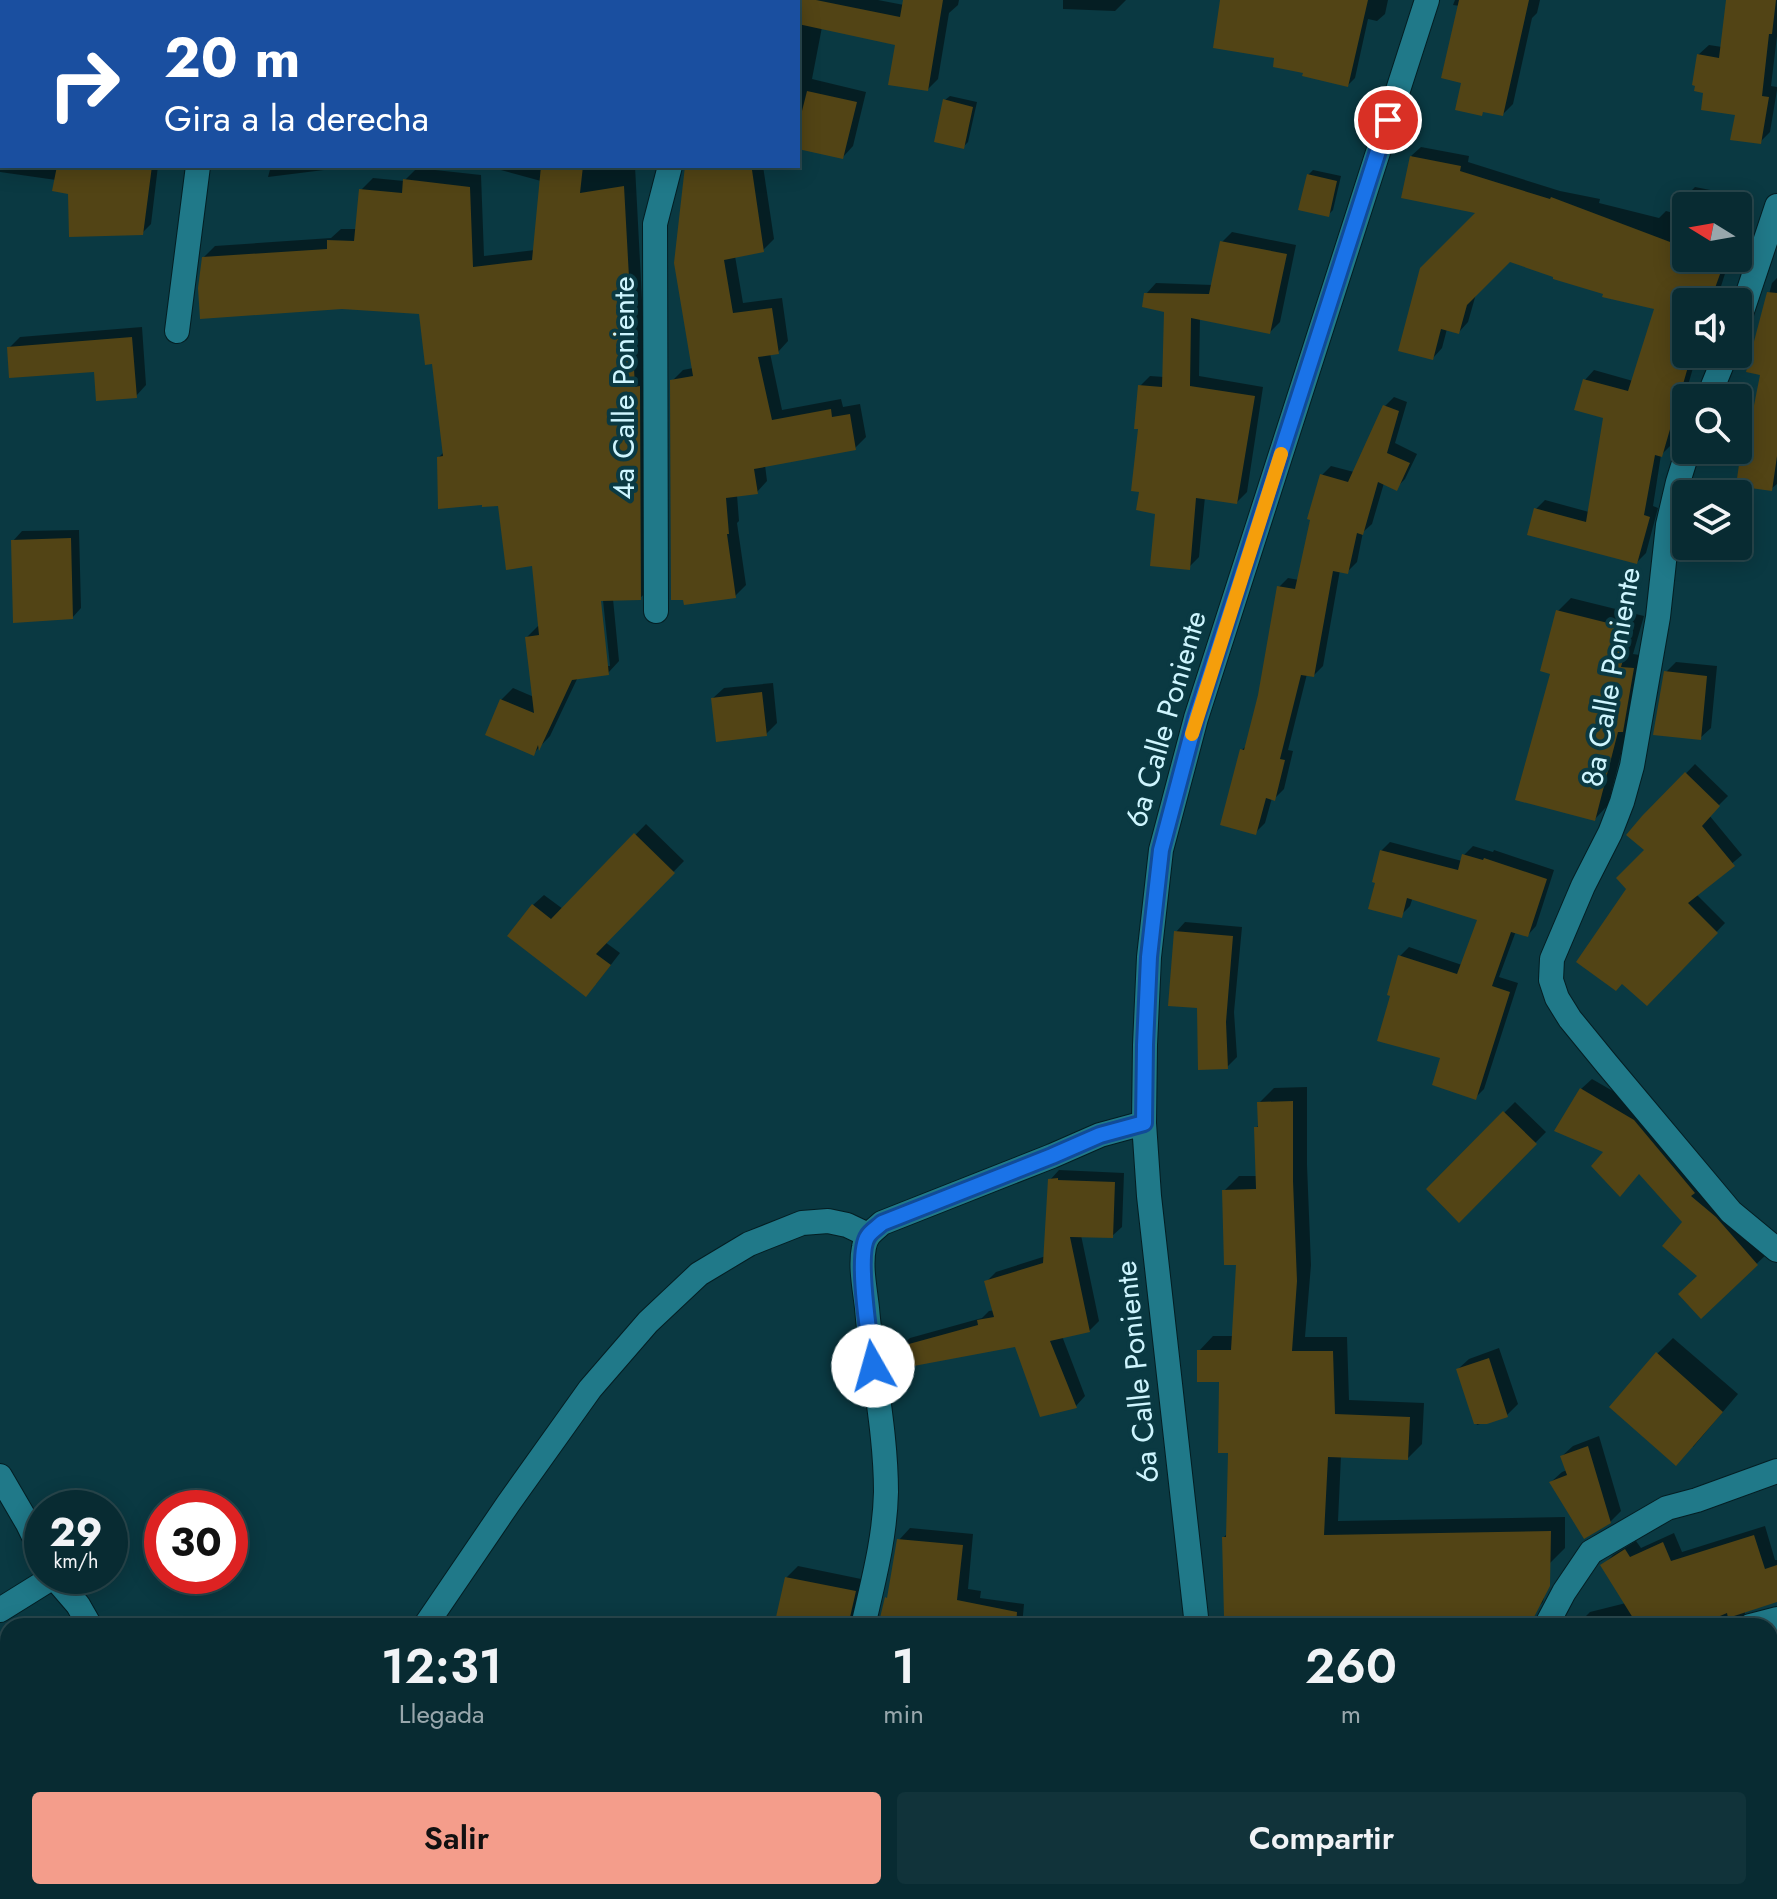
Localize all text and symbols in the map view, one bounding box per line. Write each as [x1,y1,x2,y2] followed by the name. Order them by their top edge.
[164,17,301,98] text: 20 m
[32,32,136,136] icon: right
[1354,86,1422,154] pin
[164,92,429,144] text: Gira a la derecha
[1366,98,1410,142] icon: arrive
[1672,192,1752,272] north arrow
[1672,192,1752,560] map controls
[602,276,645,500] street label: 4a Calle Poniente
[1672,288,1752,368] button: sound
[1672,384,1752,464] button: search
[1672,480,1752,560] button: layers
[1570,564,1651,790] street label: 8a Calle Poniente
[1114,606,1217,832] street label: 6a Calle Poniente
[1103,1259,1170,1485] street label: 6a Calle Poniente
[831,1324,915,1408] position arrow
[144,1490,248,1594] speed limit sign: 30
[50,1503,103,1561] text: 29
[53,1547,99,1576] text: km/h
[381,1632,502,1701] text: 12:31
[892,1632,915,1701] text: 1
[1305,1632,1397,1701] text: 260
[399,1695,485,1733] text: Llegada
[883,1695,924,1733] text: min
[1341,1695,1361,1733] text: m
[32,1792,881,1884] button: Salir
[897,1792,1746,1884] button: Compartir

